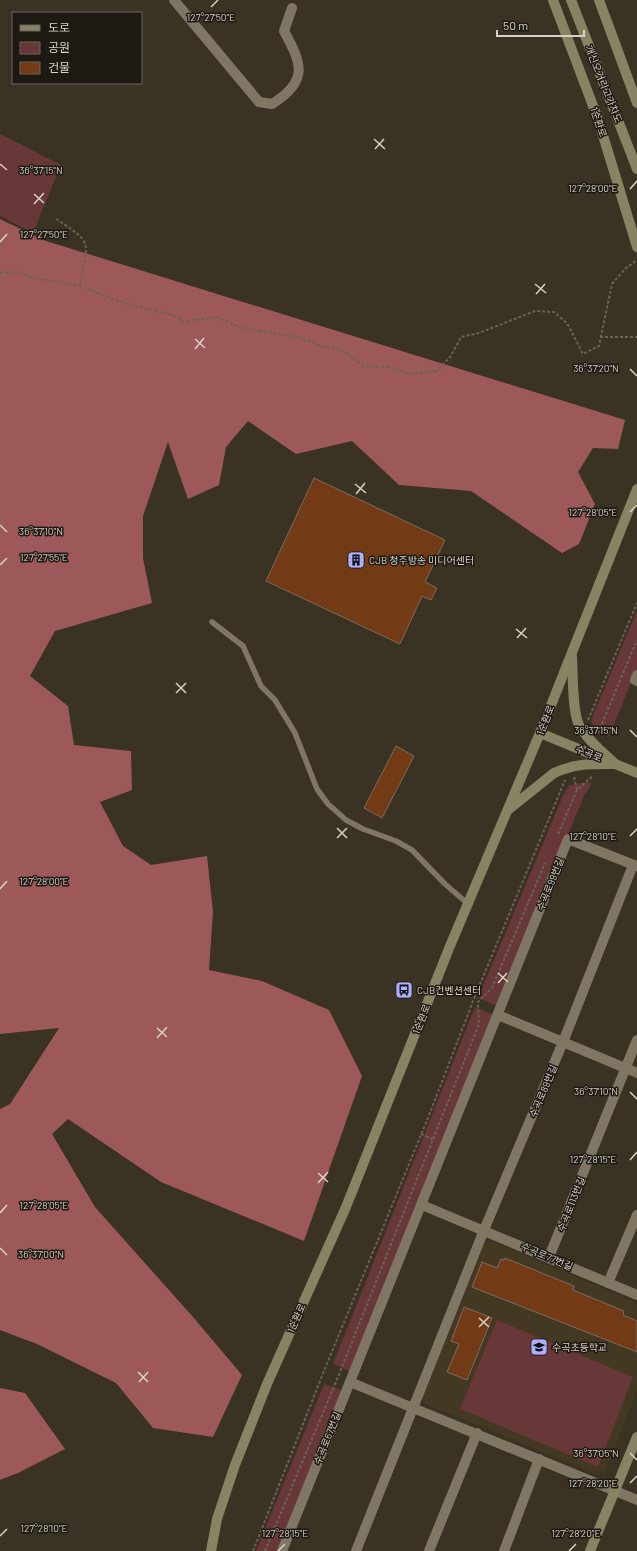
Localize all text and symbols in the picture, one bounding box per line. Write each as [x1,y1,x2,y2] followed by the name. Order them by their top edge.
[187,11,235,23] text: 127°27'50"E
[12,12,142,84] legend
[497,12,584,38] scale bar
[503,18,528,32] text: 50 m
[48,20,70,34] text: 도로
[48,40,70,54] text: 공원
[583,43,625,125] street label: 개신오거리고가차도
[48,60,70,74] text: 건물
[588,105,610,139] street label: 1순환로
[19,164,63,176] text: 36°37'15"N
[568,182,618,194] text: 127°28'00"E
[20,228,68,240] text: 127°27'50"E
[573,362,619,374] text: 36°37'20"N
[569,506,617,518] text: 127°28'05"E
[19,525,63,537] text: 36°37'10"N
[346,550,366,570] building icon: CJB 청주방송 미디어센터
[20,551,68,563] text: 127°27'55"E
[369,554,474,566] place label: CJB 청주방송 미디어센터
[534,703,556,737] street label: 1순환로
[574,724,618,736] text: 36°37'15"N
[574,742,604,764] street label: 수곡로
[569,830,617,842] text: 127°28'10"E
[534,856,566,912] street label: 수곡로99번길
[19,875,69,887] text: 127°28'00"E
[394,980,414,1000] bus stop icon: CJB컨벤션센터
[417,984,481,996] place label: CJB컨벤션센터
[410,1002,432,1036] street label: 1순환로
[526,1063,560,1119] street label: 수곡로89번길
[574,1085,618,1097] text: 36°37'10"N
[570,1153,616,1165] text: 127°28'15"E
[555,1175,587,1233] street label: 수곡로113번길
[20,1199,68,1211] text: 127°28'05"E
[519,1240,575,1272] street label: 수곡로77번길
[18,1248,64,1260] text: 36°37'00"N
[284,1301,308,1335] street label: 1순환로
[529,1337,549,1357] school or university icon: 수곡초등학교
[552,1341,607,1353] place label: 수곡초등학교
[311,1410,343,1466] street label: 수곡로67번길
[573,1447,619,1459] text: 36°37'05"N
[569,1477,617,1489] text: 127°28'20"E
[20,1522,68,1534] text: 127°28'10"E
[262,1527,308,1539] text: 127°28'15"E
[552,1527,600,1539] text: 127°28'20"E

